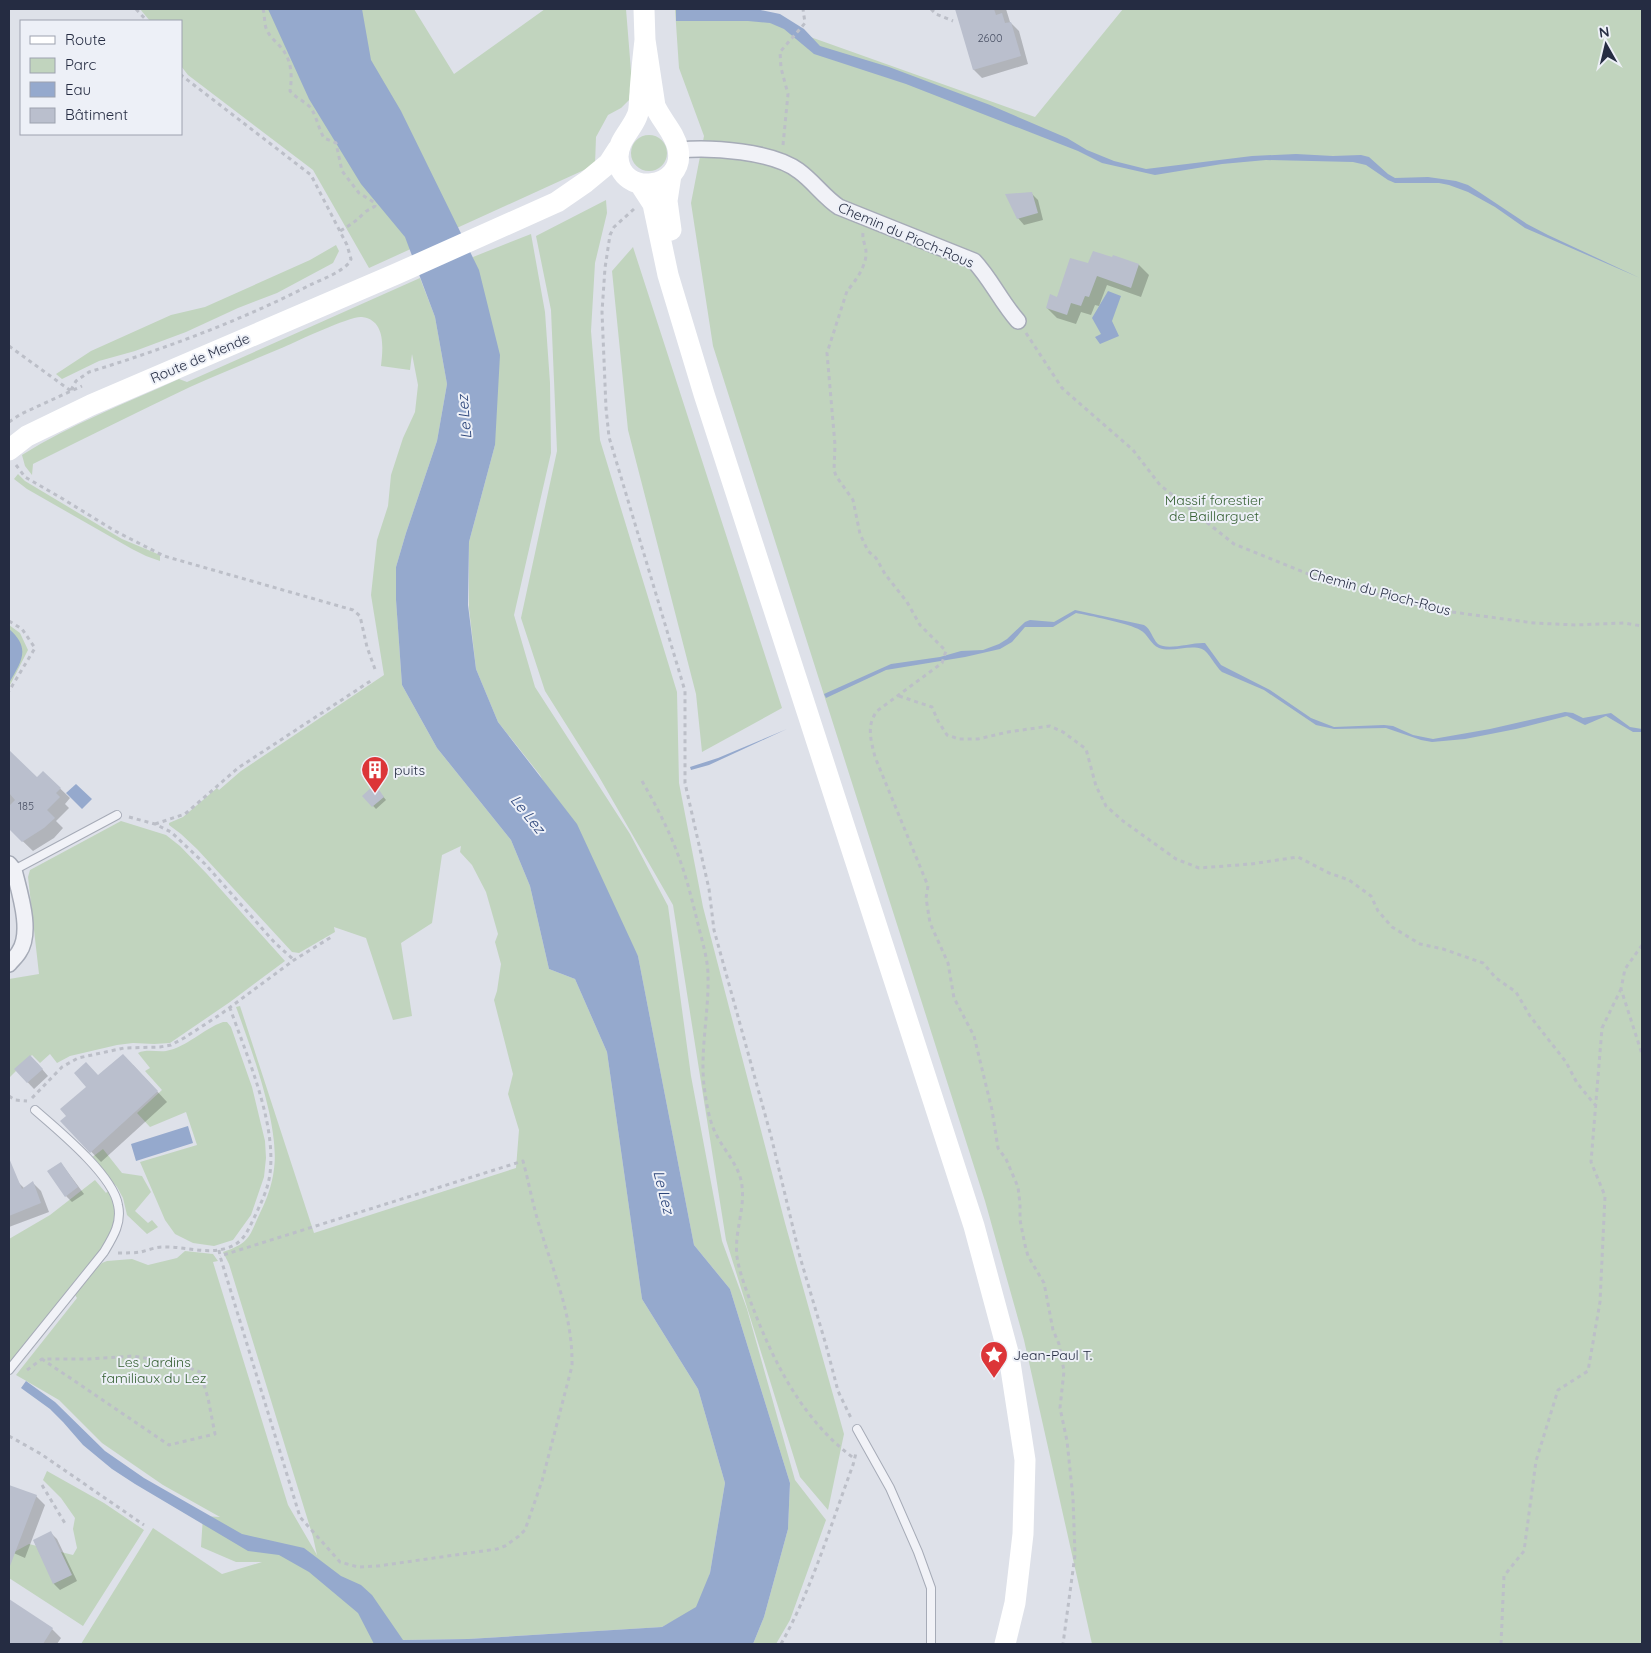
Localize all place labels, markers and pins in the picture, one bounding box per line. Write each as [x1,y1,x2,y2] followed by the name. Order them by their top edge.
[360,755,390,794] building icon: puits
[394,761,425,779] place label: puits
[979,1340,1009,1379] place icon: Jean-Paul T.
[1013,1346,1092,1364] place label: Jean-Paul T.

